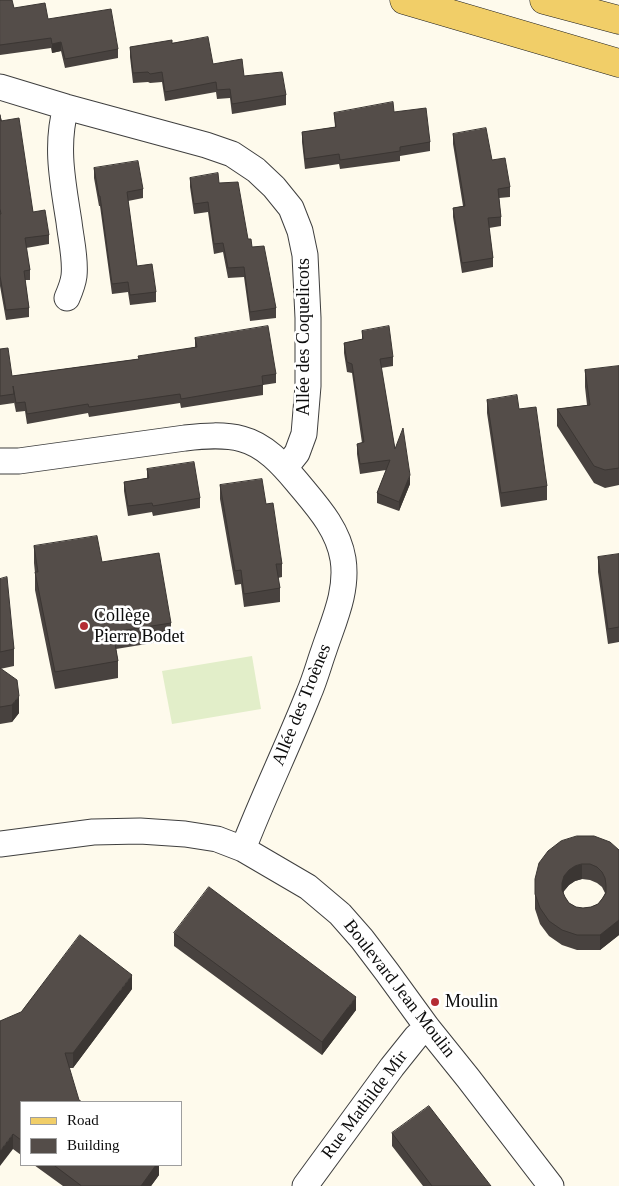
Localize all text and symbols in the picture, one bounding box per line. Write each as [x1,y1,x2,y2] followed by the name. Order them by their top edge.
[293,258,315,416] street label: Allée des Coquelicots
[94,605,184,648] place label: Collège Pierre Bodet
[78,620,90,632] marker: Collège Pierre Bodet
[268,641,336,769] street label: Allée des Troènes
[338,916,460,1062] street label: Boulevard Jean Moulin
[445,991,498,1013] place label: Moulin
[429,996,441,1008] marker: Moulin
[317,1047,413,1163] street label: Rue Mathilde Mir
[20,1101,182,1166] legend
[67,1112,99,1128] text: Road
[67,1137,120,1153] text: Building

